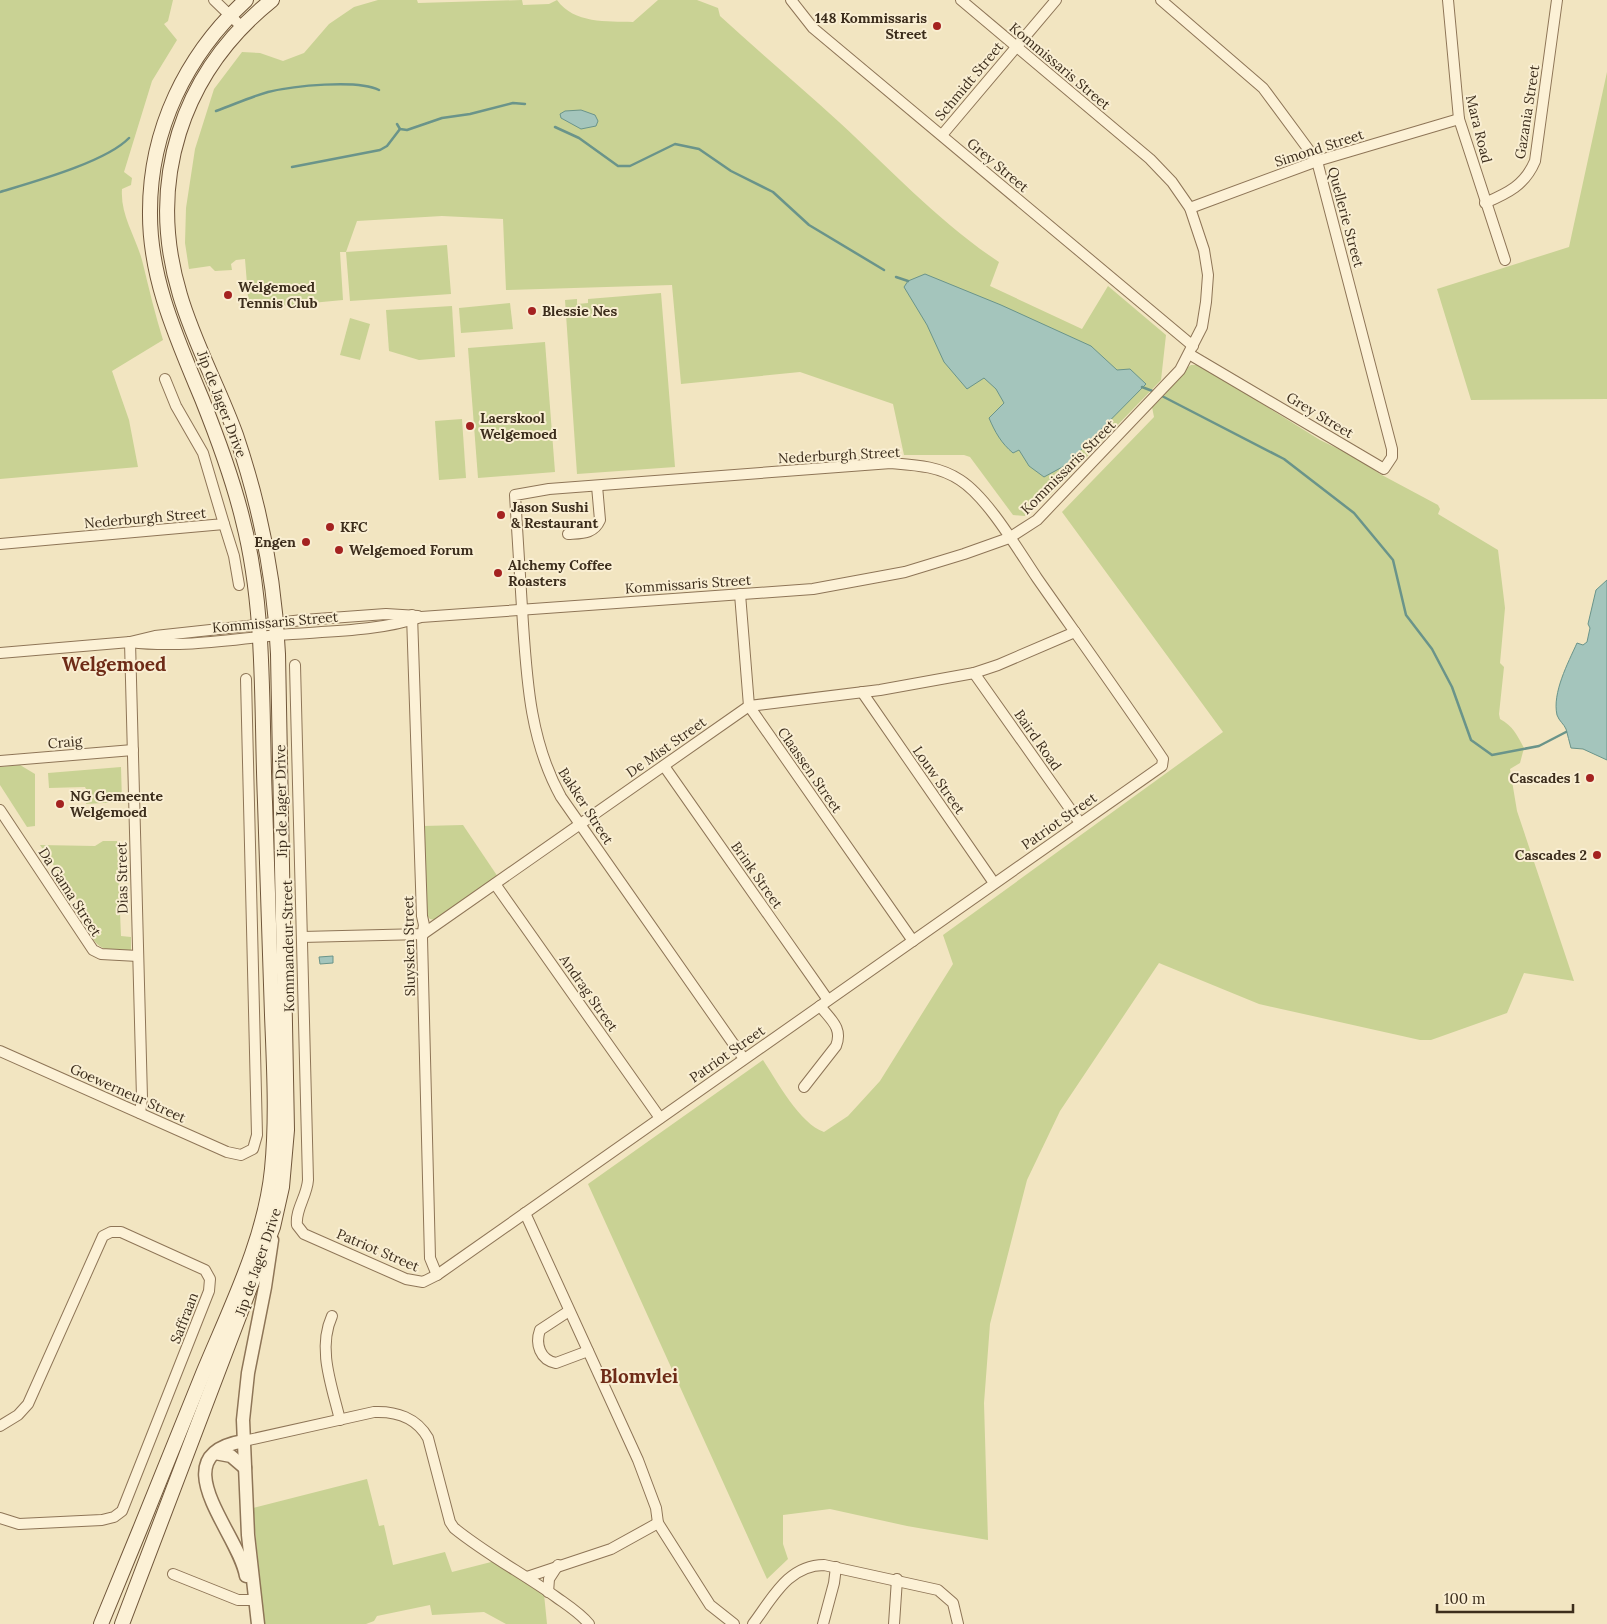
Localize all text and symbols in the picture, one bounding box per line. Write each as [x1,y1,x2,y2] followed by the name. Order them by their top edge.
[815,9,927,43] place label: 148 Kommissaris Street
[1006,18,1115,114] street label: Kommissaris Street
[931,20,943,32] marker: 148 Kommissaris Street
[931,38,1008,124] street label: Schmidt Street
[1511,63,1543,160] street label: Gazania Street
[1462,93,1496,165] street label: Mara Road
[1272,125,1366,171] street label: Simond Street
[964,134,1033,196] street label: Grey Street
[1324,165,1368,270] street label: Quellerie Street
[238,278,318,312] place label: Welgemoed Tennis Club
[222,289,234,301] marker: Welgemoed Tennis Club
[542,302,617,320] place label: Blessie Nes
[526,305,538,317] marker: Blessie Nes
[193,347,251,460] street label: Jip de Jager Drive
[1283,388,1357,442] street label: Grey Street
[480,409,557,443] place label: Laerskool Welgemoed
[1017,415,1120,518] street label: Kommissaris Street
[464,420,476,432] marker: Laerskool Welgemoed
[777,443,901,467] street label: Nederburgh Street
[511,498,598,532] place label: Jason Sushi & Restaurant
[83,504,207,532] street label: Nederburgh Street
[495,509,507,521] marker: Jason Sushi & Restaurant
[340,518,368,536] place label: KFC
[324,521,336,533] marker: KFC
[254,533,296,551] place label: Engen
[300,536,312,548] marker: Engen
[349,541,473,559] place label: Welgemoed Forum
[333,544,345,556] marker: Welgemoed Forum
[508,556,613,590] place label: Alchemy Coffee Roasters
[492,567,504,579] marker: Alchemy Coffee Roasters
[624,571,752,597] street label: Kommissaris Street
[211,607,339,636] street label: Kommissaris Street
[62,652,166,676] district label: Welgemoed
[1010,706,1066,774] street label: Baird Road
[622,712,710,781] street label: De Mist Street
[774,724,847,817] street label: Claassen Street
[47,732,83,752] street label: Craig
[909,742,969,818] street label: Louw Street
[271,744,291,859] street label: Jip de Jager Drive
[555,764,618,848] street label: Bakker Street
[1510,769,1580,787] place label: Cascades 1
[1584,772,1596,784] marker: Cascades 1
[70,787,164,821] place label: NG Gemeente Welgemoed
[1018,788,1101,854] street label: Patriot Street
[54,798,66,810] marker: NG Gemeente Welgemoed
[727,838,787,913] street label: Brink Street
[112,842,132,914] street label: Dias Street
[35,844,106,940] street label: Da Gama Street
[1515,846,1587,864] place label: Cascades 2
[1591,849,1603,861] marker: Cascades 2
[278,879,298,1012] street label: Kommandeur Street
[399,895,419,997] street label: Sluysken Street
[555,950,622,1035] street label: Andrag Street
[686,1021,769,1087] street label: Patriot Street
[67,1059,189,1127] street label: Goewerneur Street
[231,1205,285,1319] street label: Jip de Jager Drive
[334,1225,423,1276] street label: Patriot Street
[166,1289,202,1346] street label: Saffraan
[600,1364,678,1388] district label: Blomvlei
[1437,1582,1573,1614] scale bar
[1444,1589,1485,1608] text: 100 m

